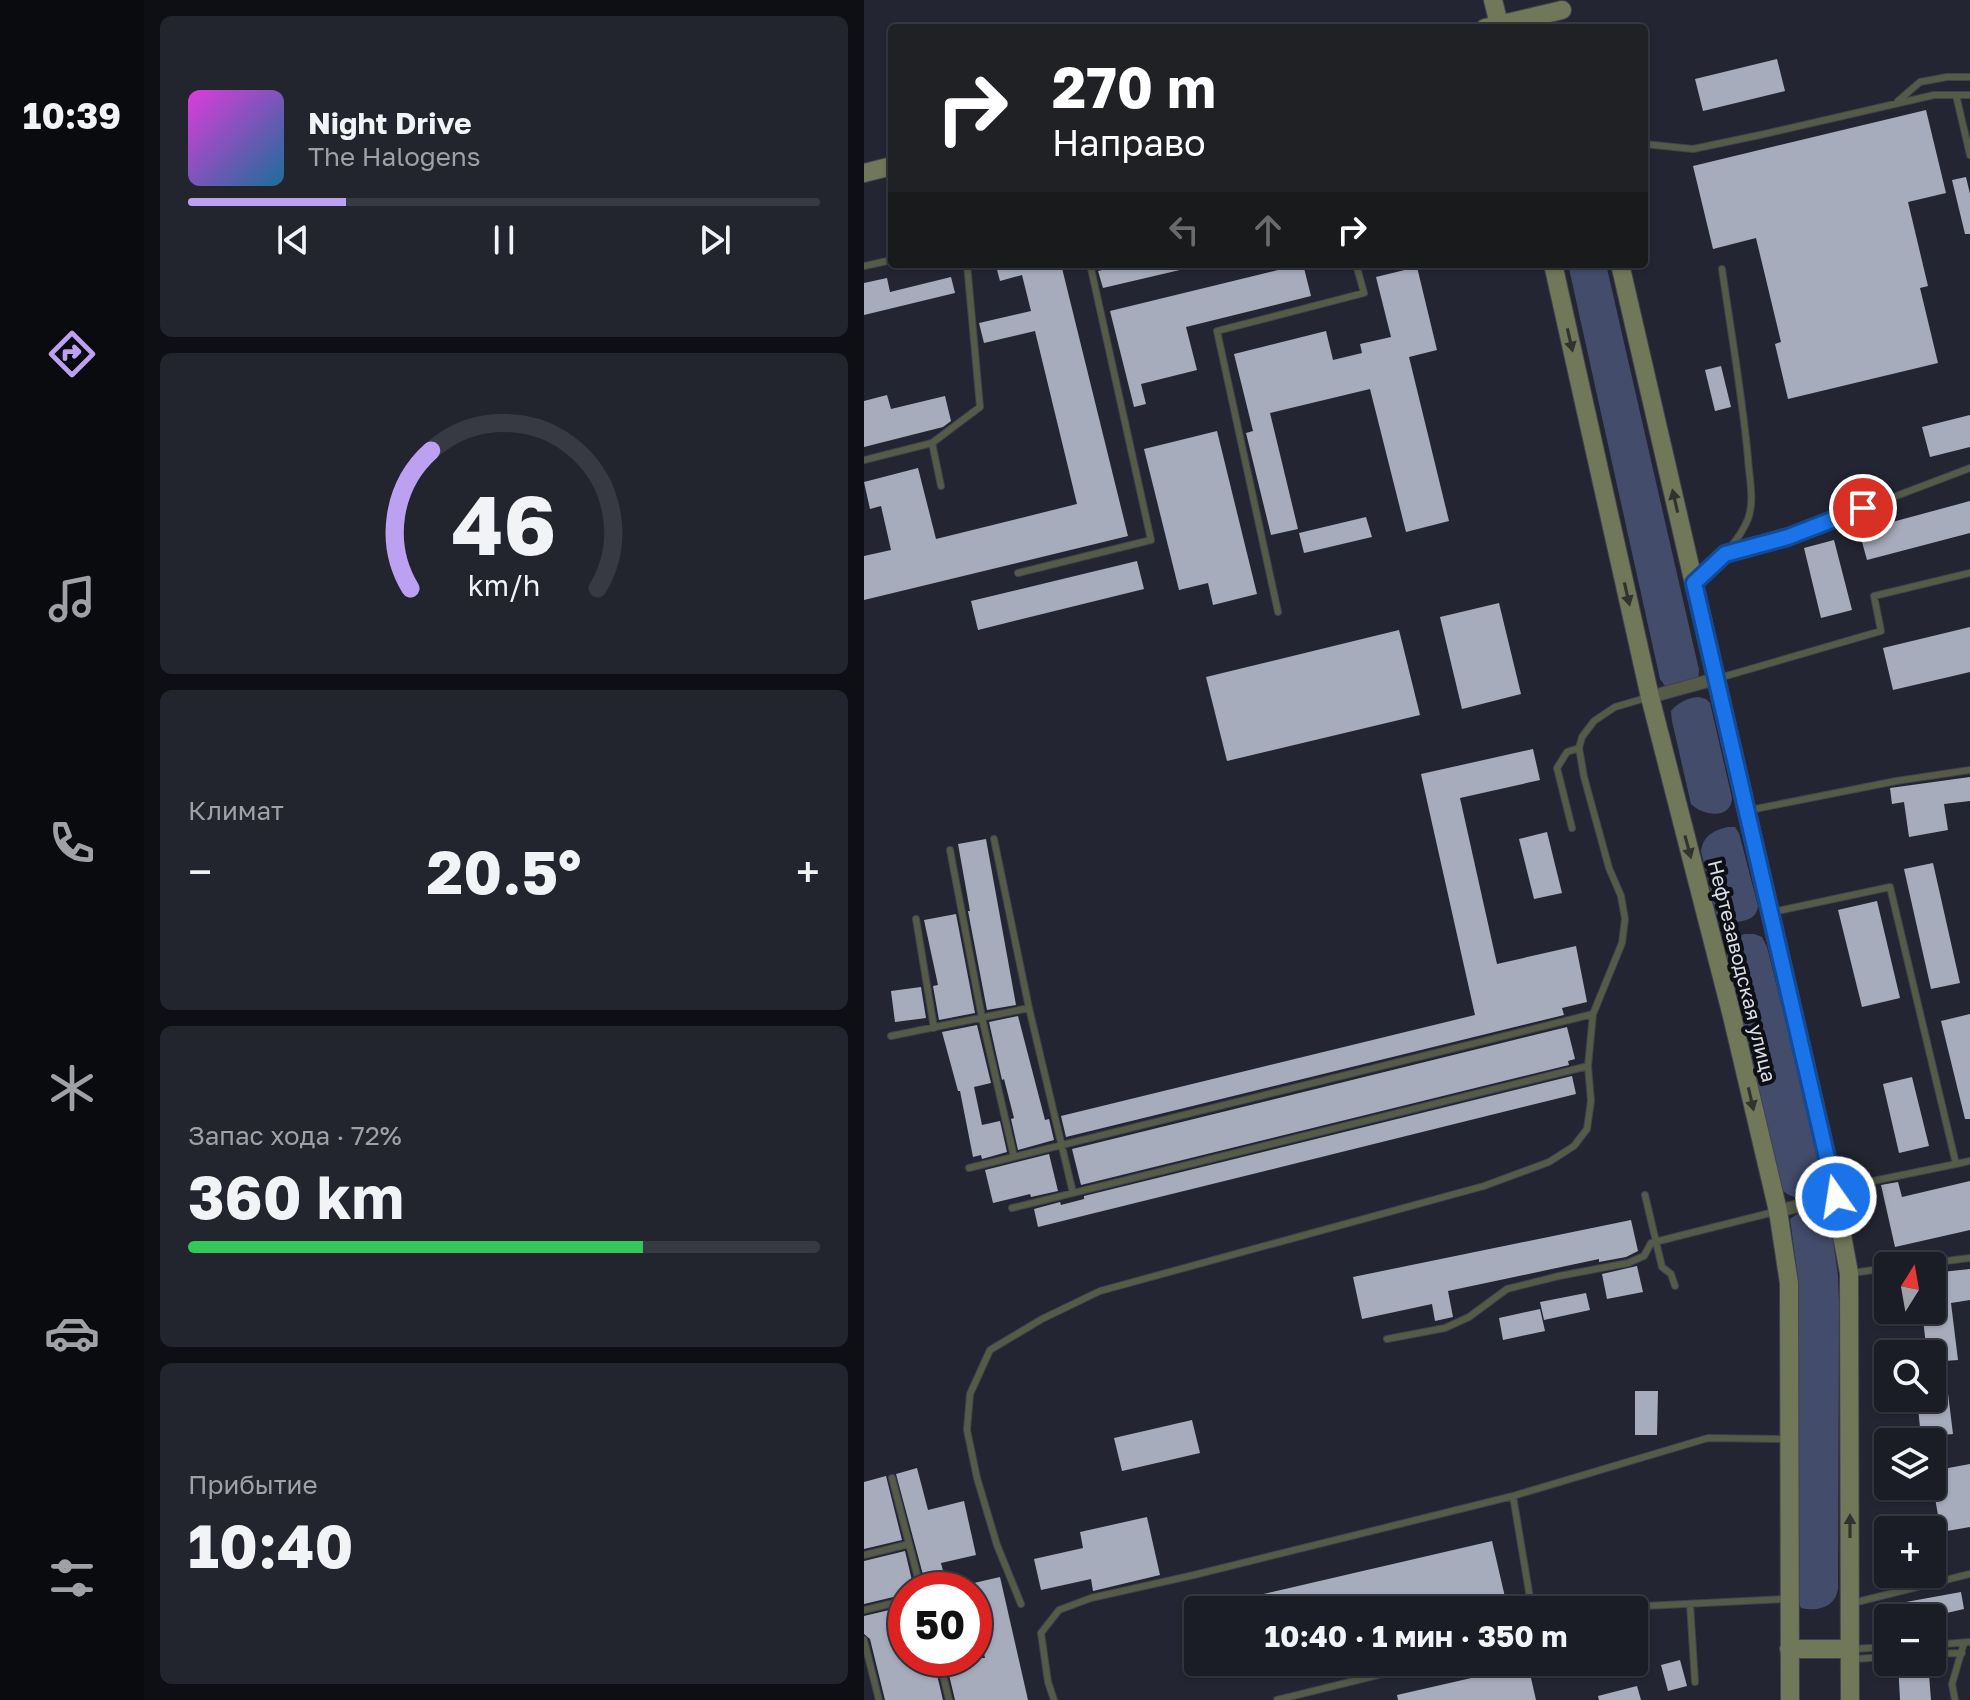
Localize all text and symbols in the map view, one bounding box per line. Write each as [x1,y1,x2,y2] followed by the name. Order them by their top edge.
[1052,53,1216,120] text: 270 m
[920,56,1024,160] icon: right
[23,94,121,137] text: 10:39
[308,105,472,141] text: Night Drive
[1052,121,1206,164] text: Направо
[308,141,481,172] text: The Halogens
[1162,208,1206,252] icon: left
[1246,208,1290,252] icon: ahead
[1330,208,1374,252] icon: right
[271,218,315,262] icon: previous
[482,218,526,262] icon: pause
[693,218,737,262] icon: next
[44,326,100,382] icon: directions
[1564,328,1577,353] one-way arrow
[452,473,556,573] text: 46
[1829,474,1897,542] pin
[1841,486,1885,530] icon: arrive
[1668,489,1681,514] one-way arrow
[468,568,540,602] text: km/h
[44,571,100,627] icon: music
[1621,582,1634,607] one-way arrow
[188,795,284,826] text: Климат
[44,815,100,871] icon: phone
[1683,834,1695,859] one-way arrow
[427,835,581,907] text: 20.5°
[188,845,212,898] text: −
[796,845,820,898] text: +
[1704,857,1782,1084] street label: Нефтезаводская улица
[44,1060,100,1116] icon: climate
[1746,1086,1758,1111] one-way arrow
[188,1120,402,1151] text: Запас хода · 72%
[1794,1155,1878,1239] position arrow
[188,1160,404,1232] text: 360 km
[1874,1252,1946,1324] north arrow
[1874,1252,1946,1676] map controls
[44,1305,100,1361] icon: car
[1874,1340,1946,1412] button: search
[1874,1428,1946,1500] button: layers
[188,1469,317,1500] text: Прибытие
[188,1509,354,1581] text: 10:40
[1844,1513,1856,1538] one-way arrow
[1874,1516,1946,1588] button: +
[44,1550,100,1606] icon: filters
[888,1572,992,1676] speed limit sign: 50
[1874,1604,1946,1676] button: −
[1265,1618,1568,1654] text: 10:40 · 1 мин · 350 m

